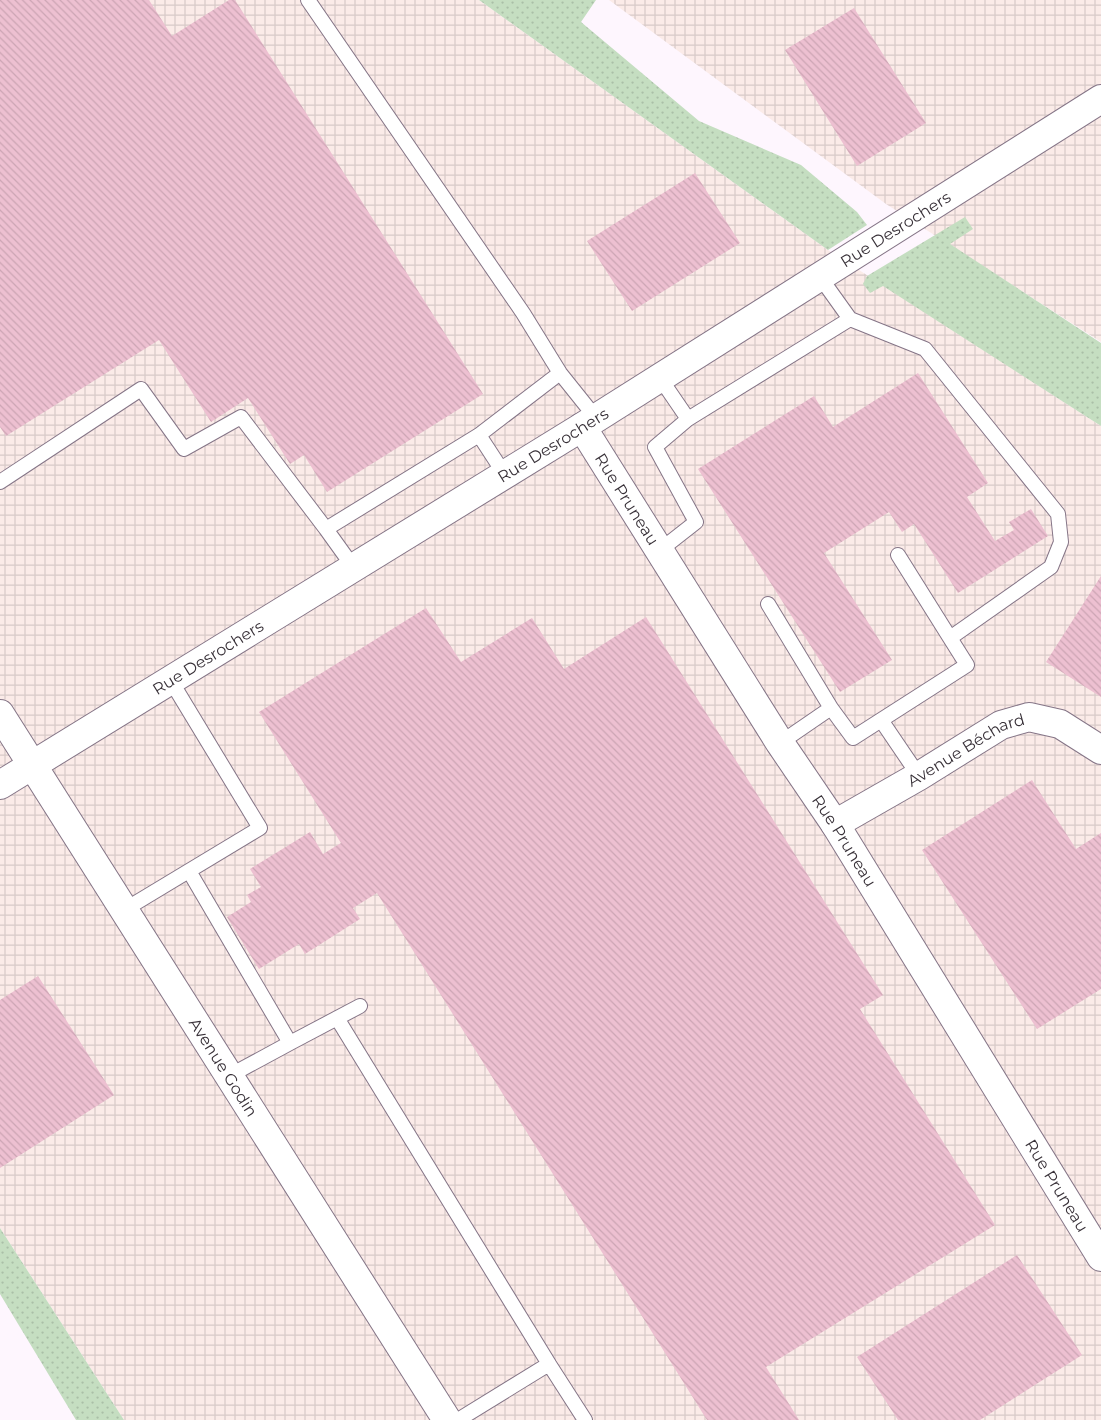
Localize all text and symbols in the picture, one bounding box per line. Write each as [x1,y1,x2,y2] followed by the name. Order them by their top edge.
[837,187,954,271] street label: Rue Desrochers
[494,403,612,486] street label: Rue Desrochers
[591,449,663,549] street label: Rue Pruneau
[149,616,267,698] street label: Rue Desrochers
[904,709,1027,790] street label: Avenue Béchard
[808,791,881,890] street label: Rue Pruneau
[185,1014,262,1120] street label: Avenue Godin
[1021,1136,1093,1235] street label: Rue Pruneau

